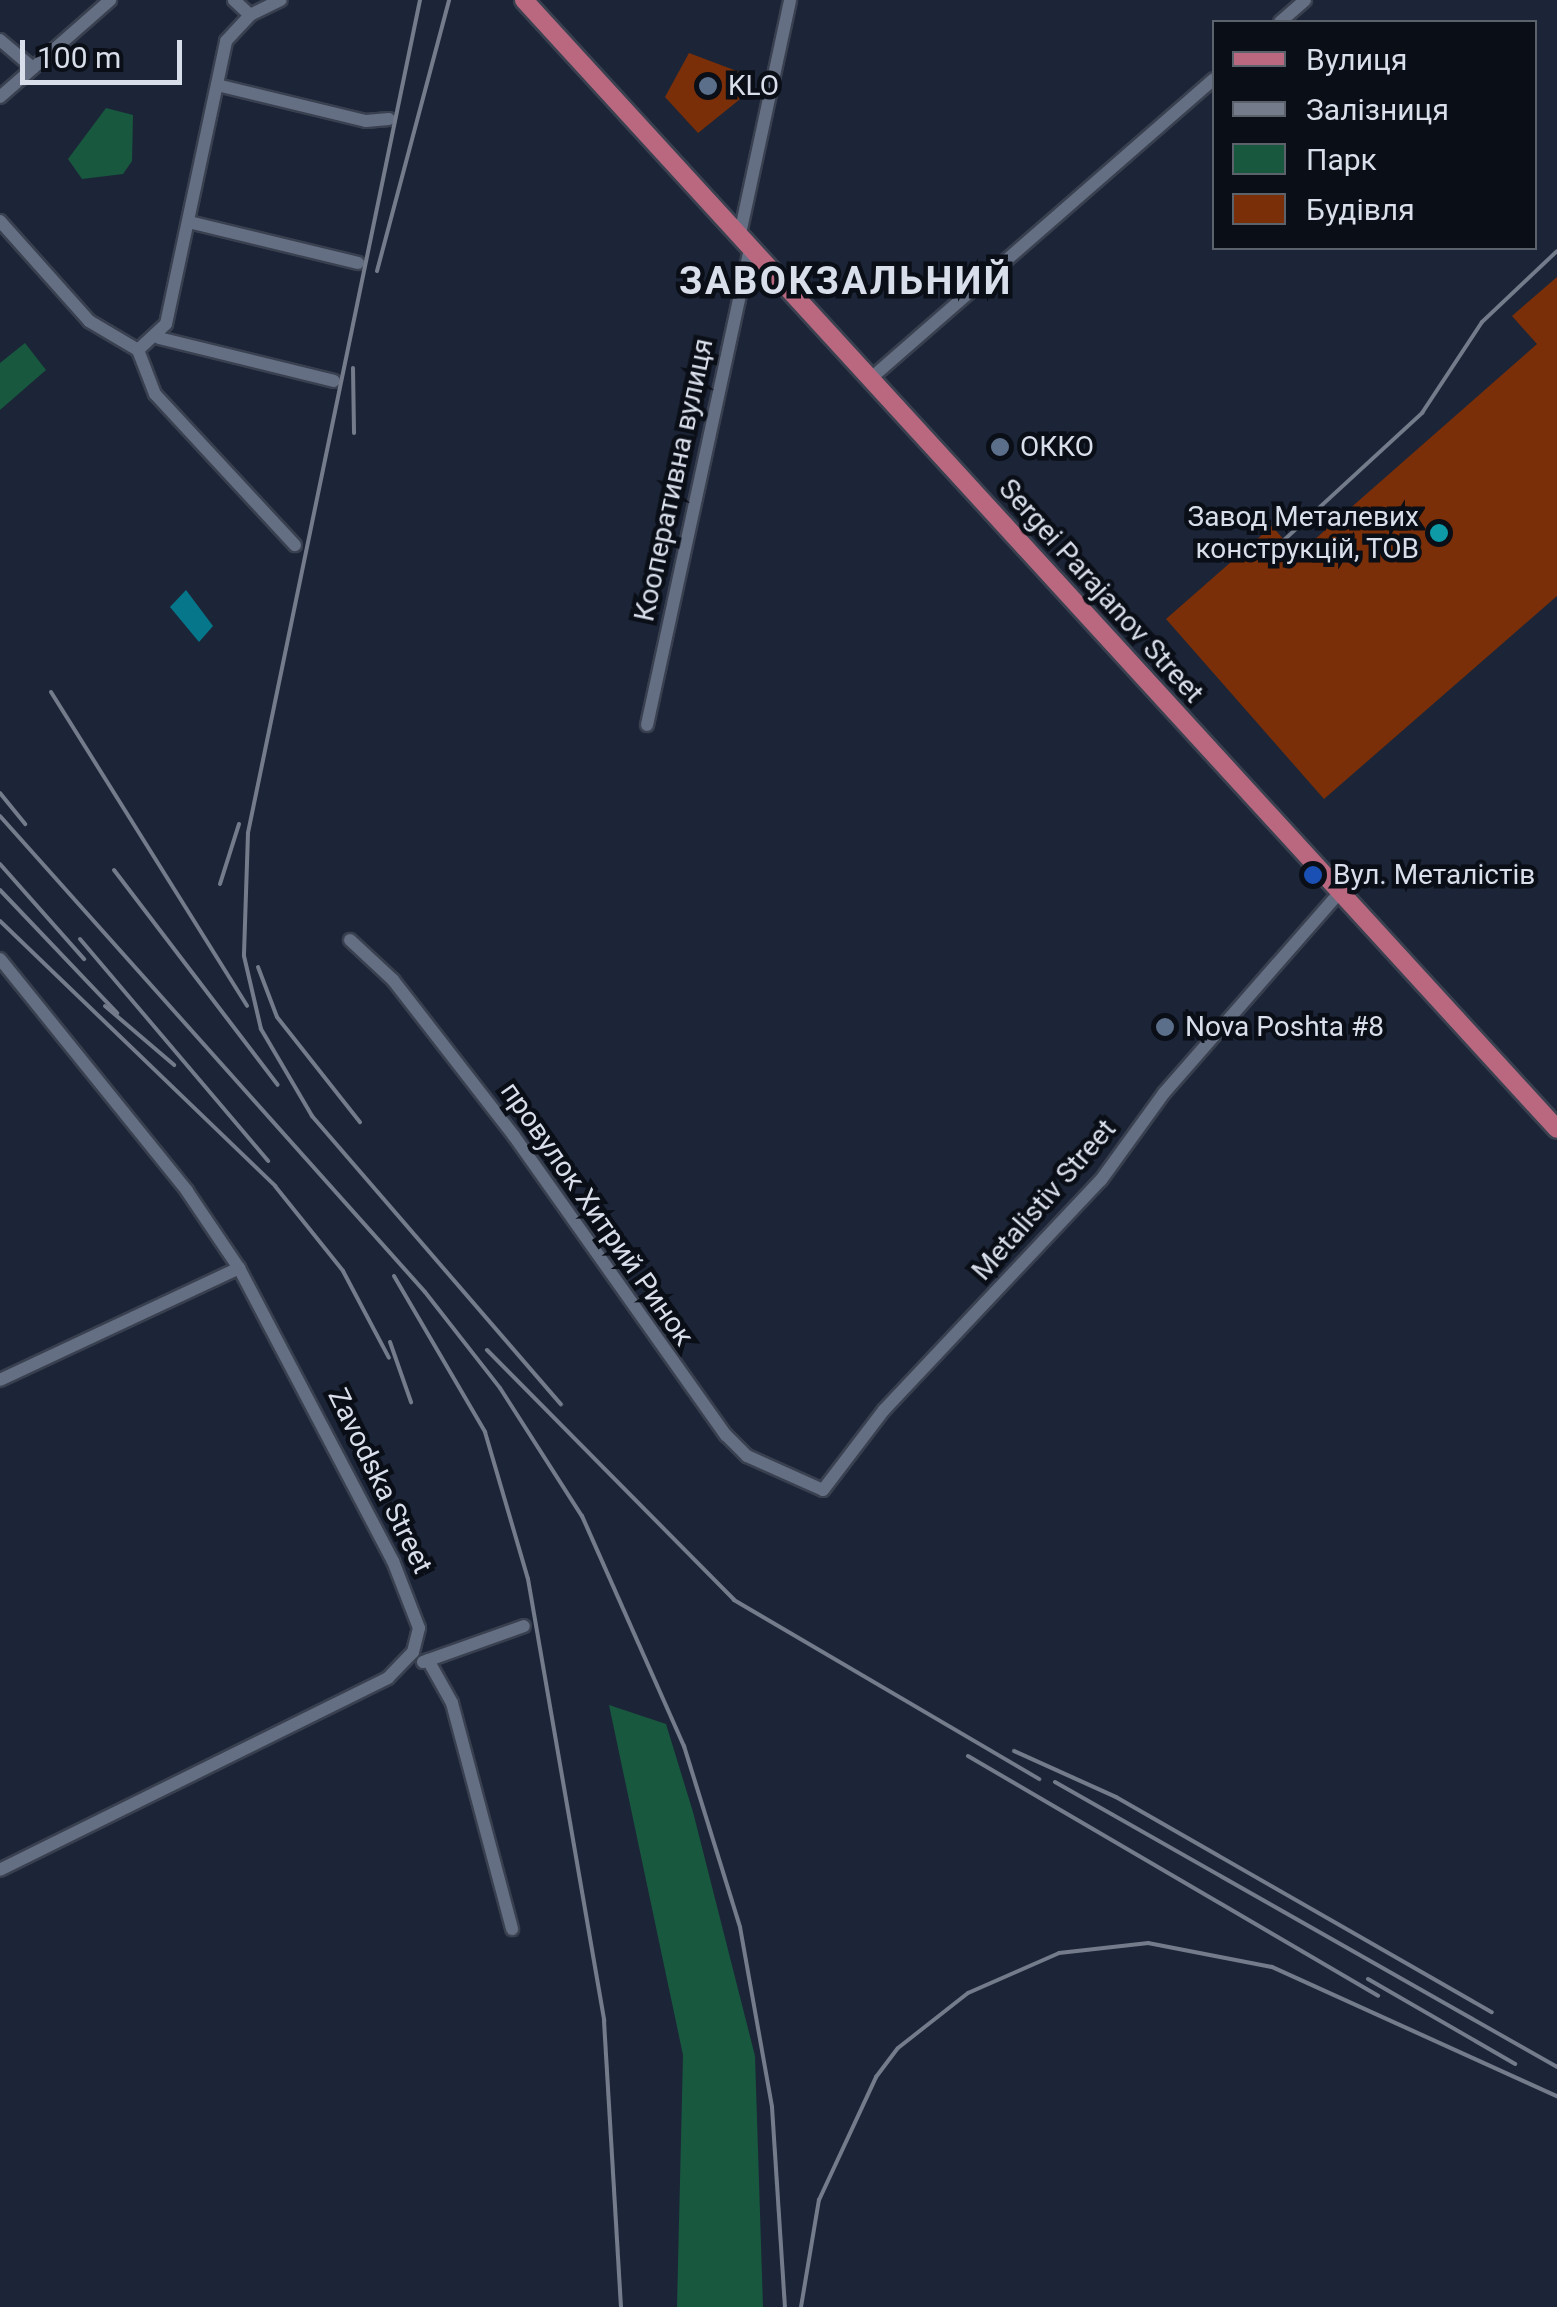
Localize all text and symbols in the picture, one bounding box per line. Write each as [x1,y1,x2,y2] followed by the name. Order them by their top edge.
[25,20,188,82] scale bar
[1212,20,1537,250] legend
[37,40,121,75] text: 100 m
[1306,42,1407,77] text: Вулиця
[728,69,779,103] place label: KLO
[697,75,719,97] marker: KLO
[1306,92,1449,127] text: Залізниця
[1306,142,1377,177] text: Парк
[1306,192,1415,227] text: Будівля
[679,259,1013,305] district label: ЗАВОКЗАЛЬНИЙ
[628,336,720,624] street label: Кооперативна вулиця
[1020,430,1094,464] place label: ОККО
[989,436,1011,458] marker: ОККО
[992,472,1210,710] street label: Sergei Parajanov Street
[1188,500,1419,566] place label: Завод Металевих конструкцій, ТОВ
[1428,522,1450,544] marker: Завод Металевих конструкцій, ТОВ
[1333,858,1535,892] place label: Вул. Металістів
[1302,864,1324,886] marker: Вул. Металістів
[1185,1010,1384,1044] place label: Nova Poshta #8
[1154,1016,1176,1038] marker: Nova Poshta #8
[493,1076,701,1352] street label: провулок Хитрий Ринок
[965,1113,1123,1287] street label: Metalistiv Street
[321,1383,439,1579] street label: Zavodska Street

